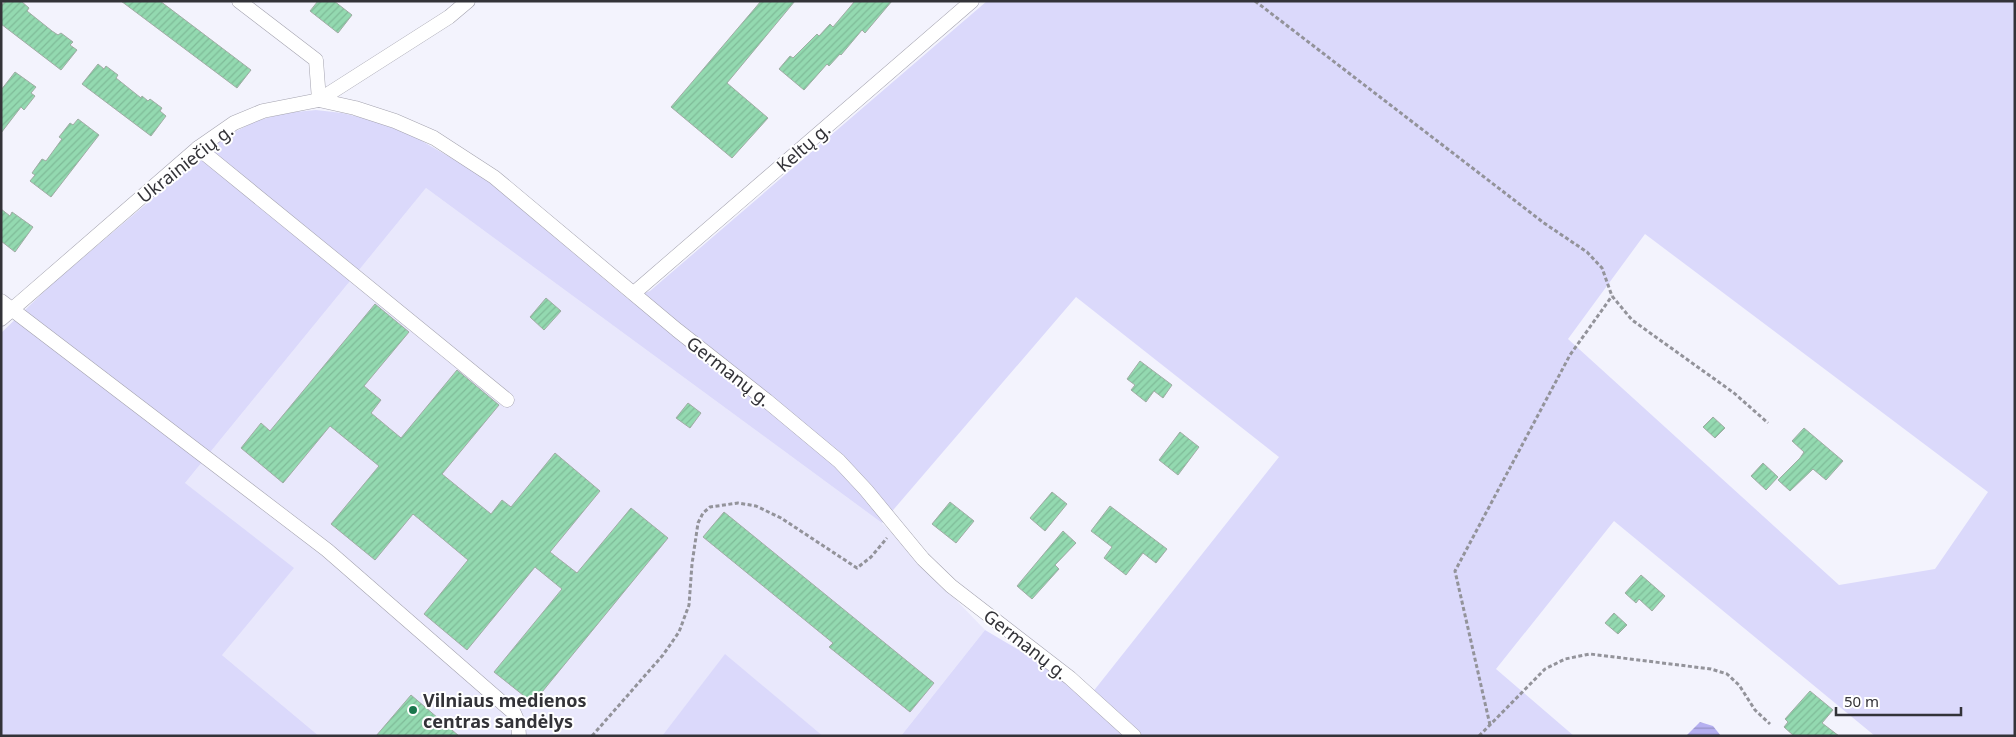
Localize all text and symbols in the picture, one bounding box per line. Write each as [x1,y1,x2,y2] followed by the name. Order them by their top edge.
[771,117,835,177] street label: Keltų g.
[132,118,238,208] street label: Ukrainiečių g.
[682,331,776,411] street label: Germanų g.
[979,604,1073,684] street label: Germanų g.
[1836,684,1961,716] scale bar
[423,688,587,733] place label: Vilniaus medienos centras sandėlys
[1844,691,1879,711] text: 50 m
[407,704,419,716] marker: Vilniaus medienos centras sandėlys

